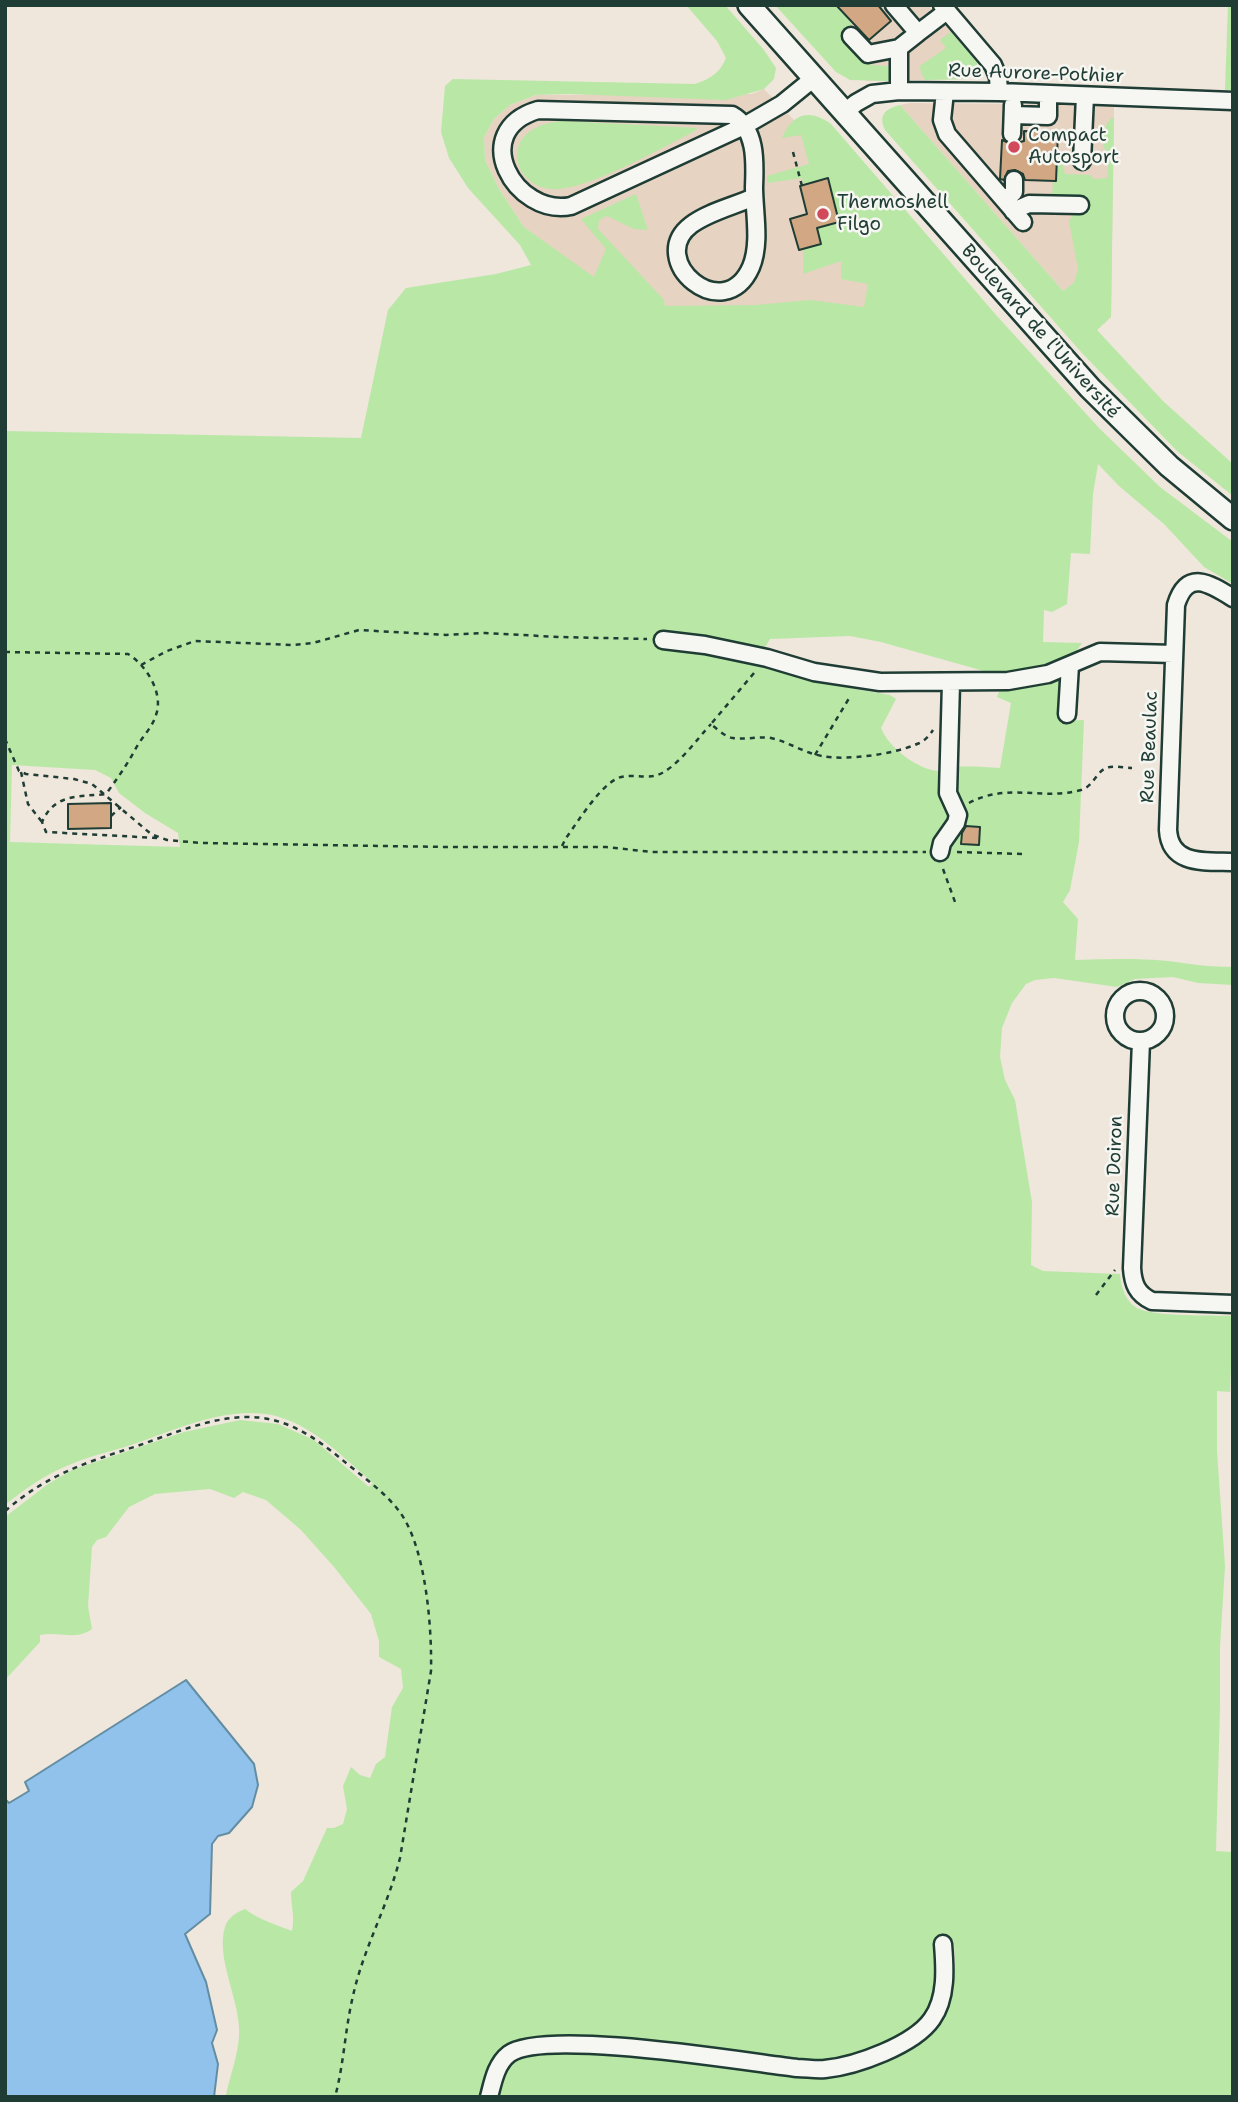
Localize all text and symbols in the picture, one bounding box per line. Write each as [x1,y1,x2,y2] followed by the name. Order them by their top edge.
[947,60,1125,88] street label: Rue Aurore-Pothier
[1028,125,1119,169] place label: Compact Autosport
[1006,139,1022,155] marker: Compact Autosport
[837,192,949,236] place label: Thermoshell Filgo
[815,206,831,222] marker: Thermoshell Filgo
[956,240,1124,424] street label: Boulevard de l'Université
[1137,691,1163,803] street label: Rue Beaulac
[1102,1115,1128,1217] street label: Rue Doiron

